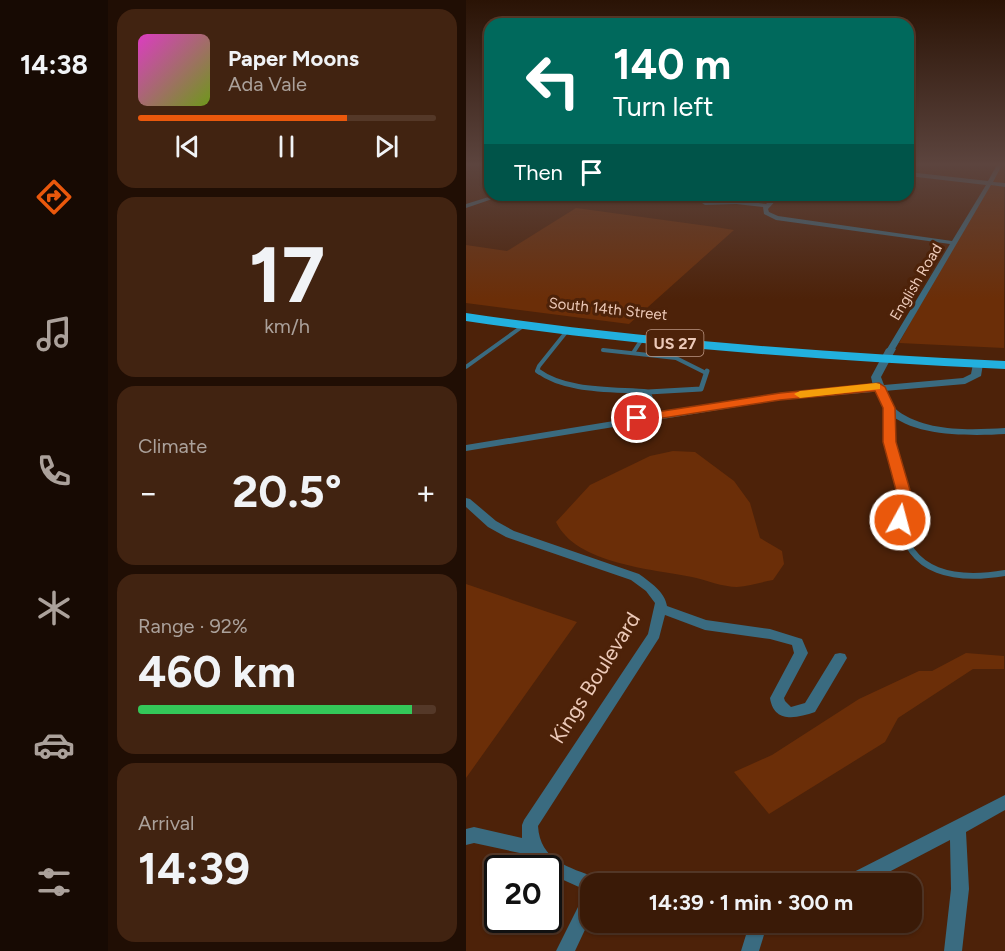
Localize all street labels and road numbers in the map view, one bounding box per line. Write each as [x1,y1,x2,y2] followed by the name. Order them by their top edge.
[886,240,946,324] street label: English Road
[548,294,669,324] street label: South 14th Street
[646,330,704,356] road number: US 27
[544,607,645,748] street label: Kings Boulevard

